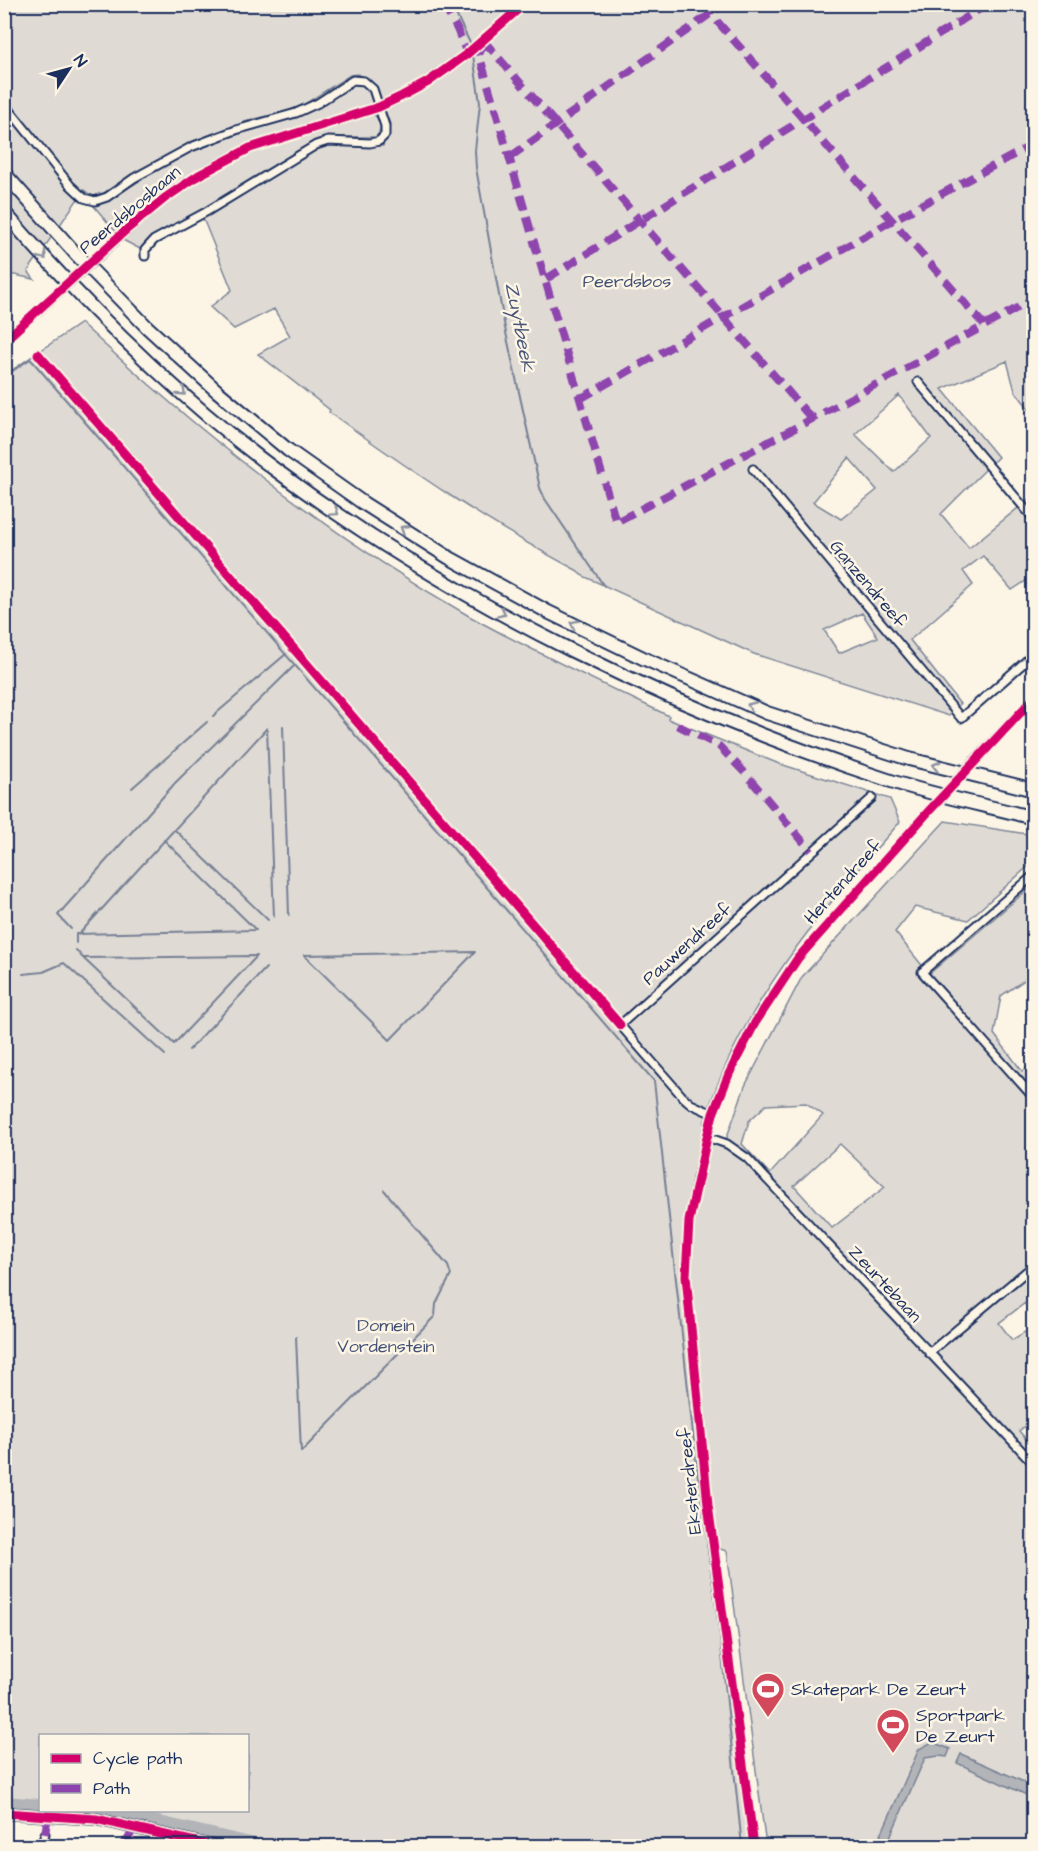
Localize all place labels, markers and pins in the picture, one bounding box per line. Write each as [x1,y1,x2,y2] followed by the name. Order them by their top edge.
[750,1671,786,1718] sports icon: Skatepark De Zeurt
[791,1677,967,1702] place label: Skatepark De Zeurt
[916,1703,1005,1749] place label: Sportpark De Zeurt
[875,1707,911,1754] sports icon: Sportpark De Zeurt

